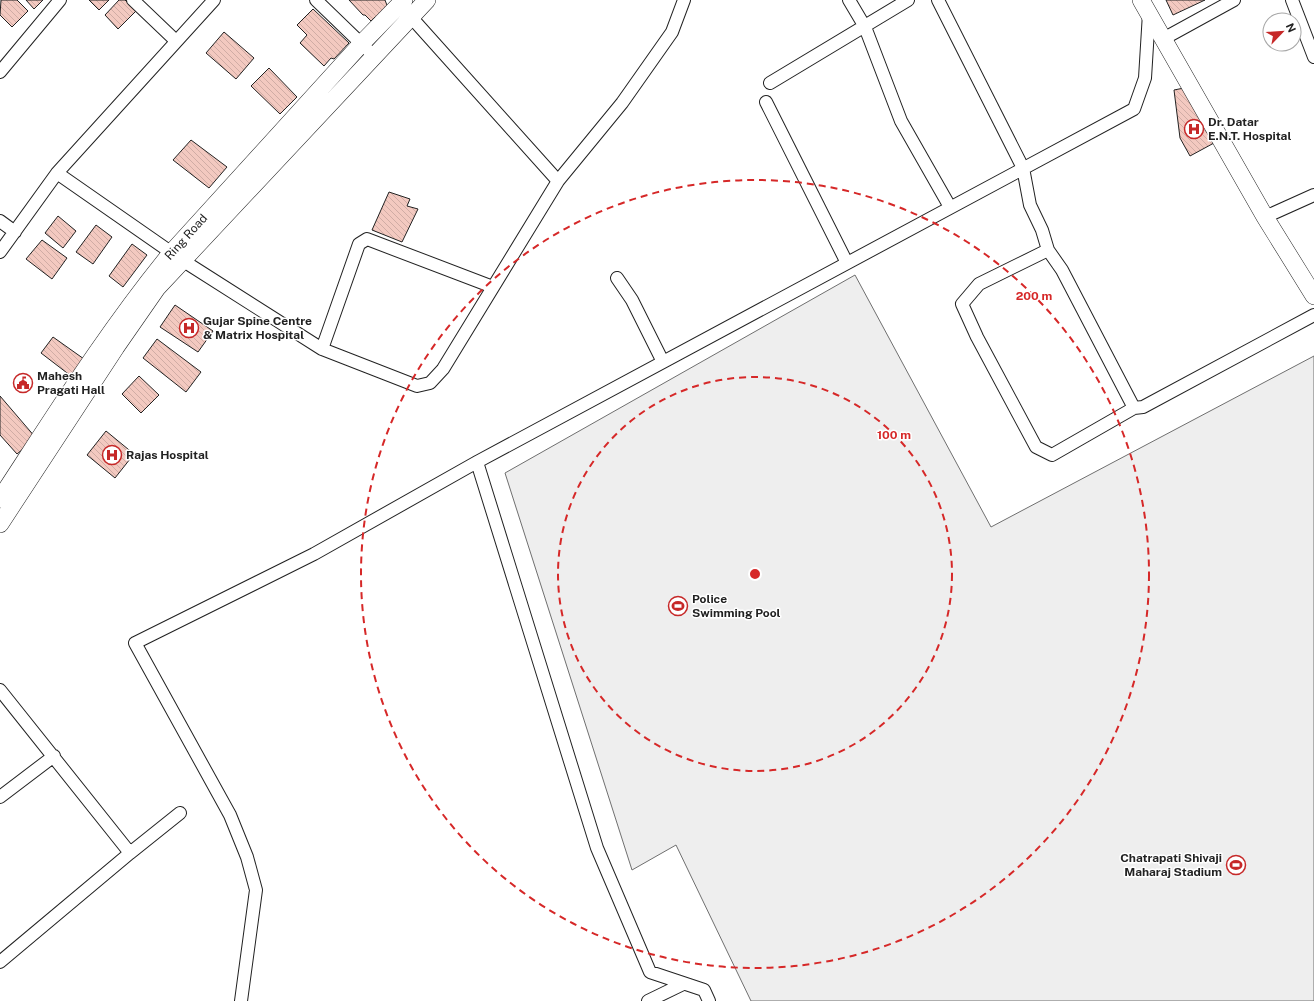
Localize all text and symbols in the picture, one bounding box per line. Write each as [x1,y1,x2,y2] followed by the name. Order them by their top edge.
[1262,12,1302,52] north arrow
[1284,21,1298,34] text: N
[1208,115,1291,143] place label: Dr. Datar E.N.T. Hospital
[1183,118,1205,140] hospital icon: Dr. Datar E.N.T. Hospital
[162,211,210,263] street label: Ring Road
[1016,289,1052,303] text: 200 m
[203,314,312,342] place label: Gujar Spine Centre & Matrix Hospital
[178,317,200,339] hospital icon: Gujar Spine Centre & Matrix Hospital
[37,369,105,397] place label: Mahesh Pragati Hall
[12,372,34,394] public building icon: Mahesh Pragati Hall
[877,428,911,442] text: 100 m
[101,444,123,466] hospital icon: Rajas Hospital
[126,448,209,462] place label: Rajas Hospital
[748,567,762,581] centre of rings
[692,592,781,620] place label: Police Swimming Pool
[667,595,689,617] sports icon: Police Swimming Pool
[1120,851,1222,879] place label: Chatrapati Shivaji Maharaj Stadium
[1225,854,1247,876] sports icon: Chatrapati Shivaji Maharaj Stadium

